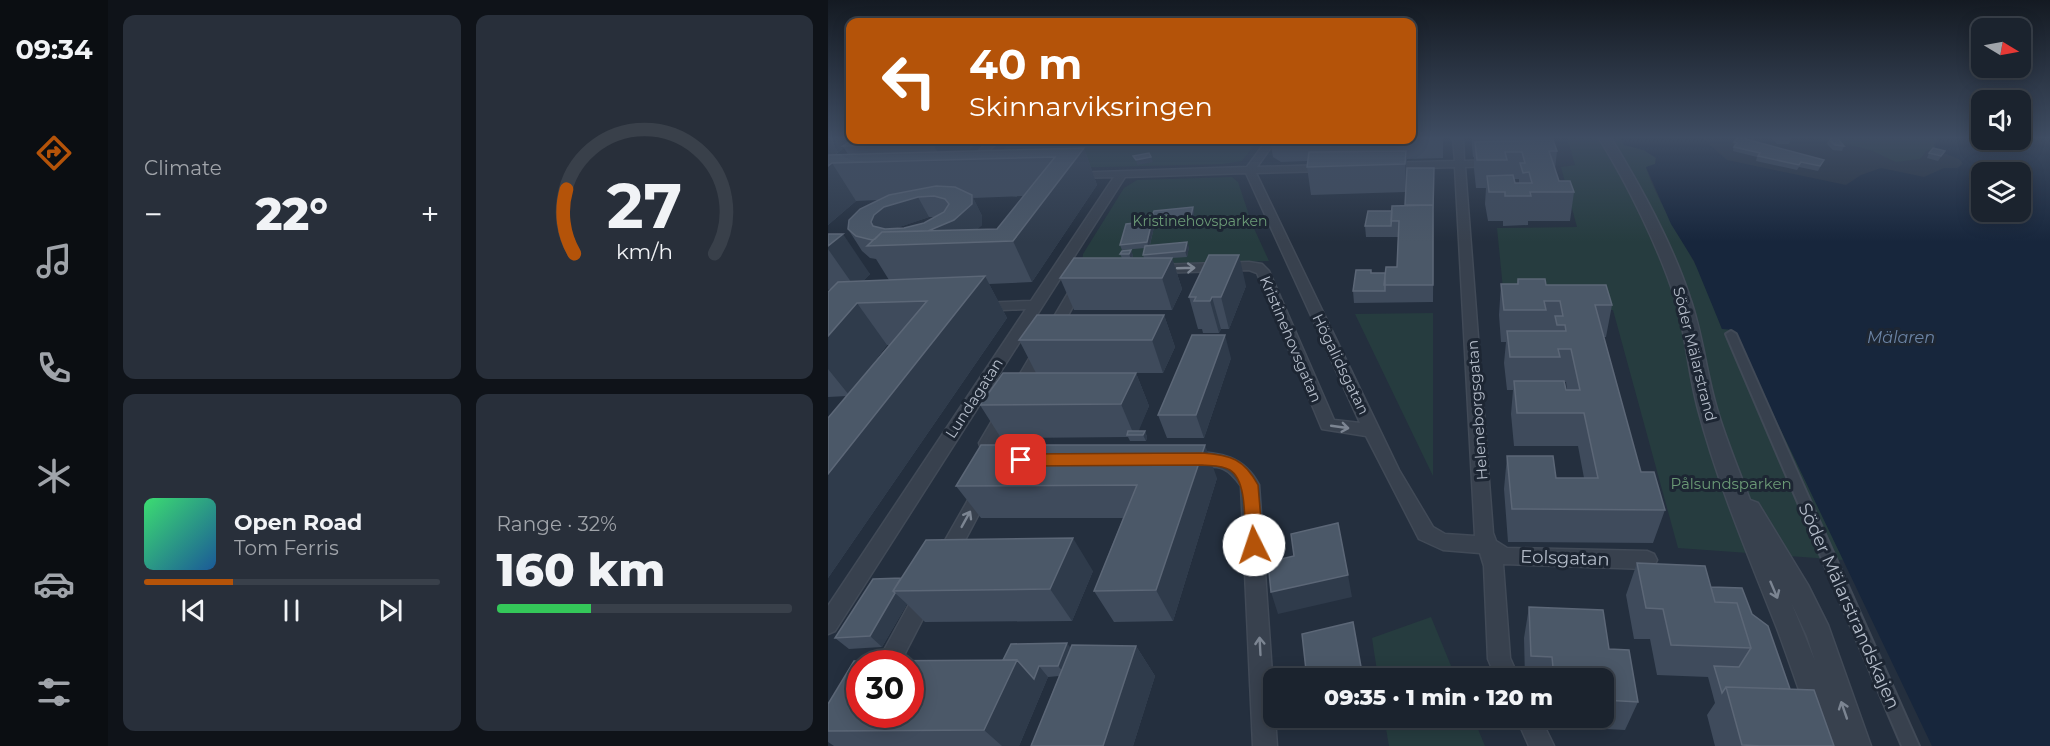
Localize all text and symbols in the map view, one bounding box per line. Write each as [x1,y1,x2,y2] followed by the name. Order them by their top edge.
[1971,18,2031,78] north arrow
[1971,18,2031,222] map controls
[15,33,93,66] text: 09:34
[969,38,1082,90] text: 40 m
[870,42,948,120] icon: left
[969,90,1213,123] text: Skinnarviksringen
[1971,90,2031,150] button: sound
[33,132,75,174] icon: directions
[144,156,222,180] text: Climate
[1971,162,2031,222] button: layers
[606,168,682,244] text: 27
[255,186,328,241] text: 22°
[144,194,163,234] text: −
[421,194,440,234] text: +
[1133,212,1267,230] park label: Kristinehovsparken
[616,238,673,264] text: km/h
[33,240,75,282] icon: music
[1176,262,1196,273] one-way arrow
[1256,273,1326,405] street label: Kristinehovsgatan
[1669,285,1721,423] street label: Söder Mälarstrand
[1308,310,1374,418] street label: Högalidsgatan
[1867,328,1935,347] water label: Mälaren
[1463,339,1491,481] street label: Heleneborgsgatan
[33,347,75,389] icon: phone
[941,354,1007,442] street label: Lundagatan
[1330,421,1350,432] one-way arrow
[995,434,1046,485] pin
[1004,443,1037,476] icon: arrive
[33,455,75,497] icon: climate
[1670,474,1792,493] park label: Pålsundsparken
[1794,500,1904,712] street label: Söder Mälarstrandskajen
[234,509,362,536] text: Open Road
[961,511,972,529] one-way arrow
[497,512,617,536] text: Range · 32%
[1222,513,1286,577] position arrow
[234,536,339,560] text: Tom Ferris
[497,542,665,597] text: 160 km
[1520,545,1610,571] street label: Eolsgatan
[33,563,75,605] icon: car
[1769,581,1780,599] one-way arrow
[177,594,210,627] icon: previous
[275,594,308,627] icon: pause
[374,594,407,627] icon: next
[1255,636,1266,656] one-way arrow
[846,650,924,728] speed limit sign: 30
[33,671,75,713] icon: filters
[1324,684,1553,711] text: 09:35 · 1 min · 120 m
[1837,701,1848,720] one-way arrow

